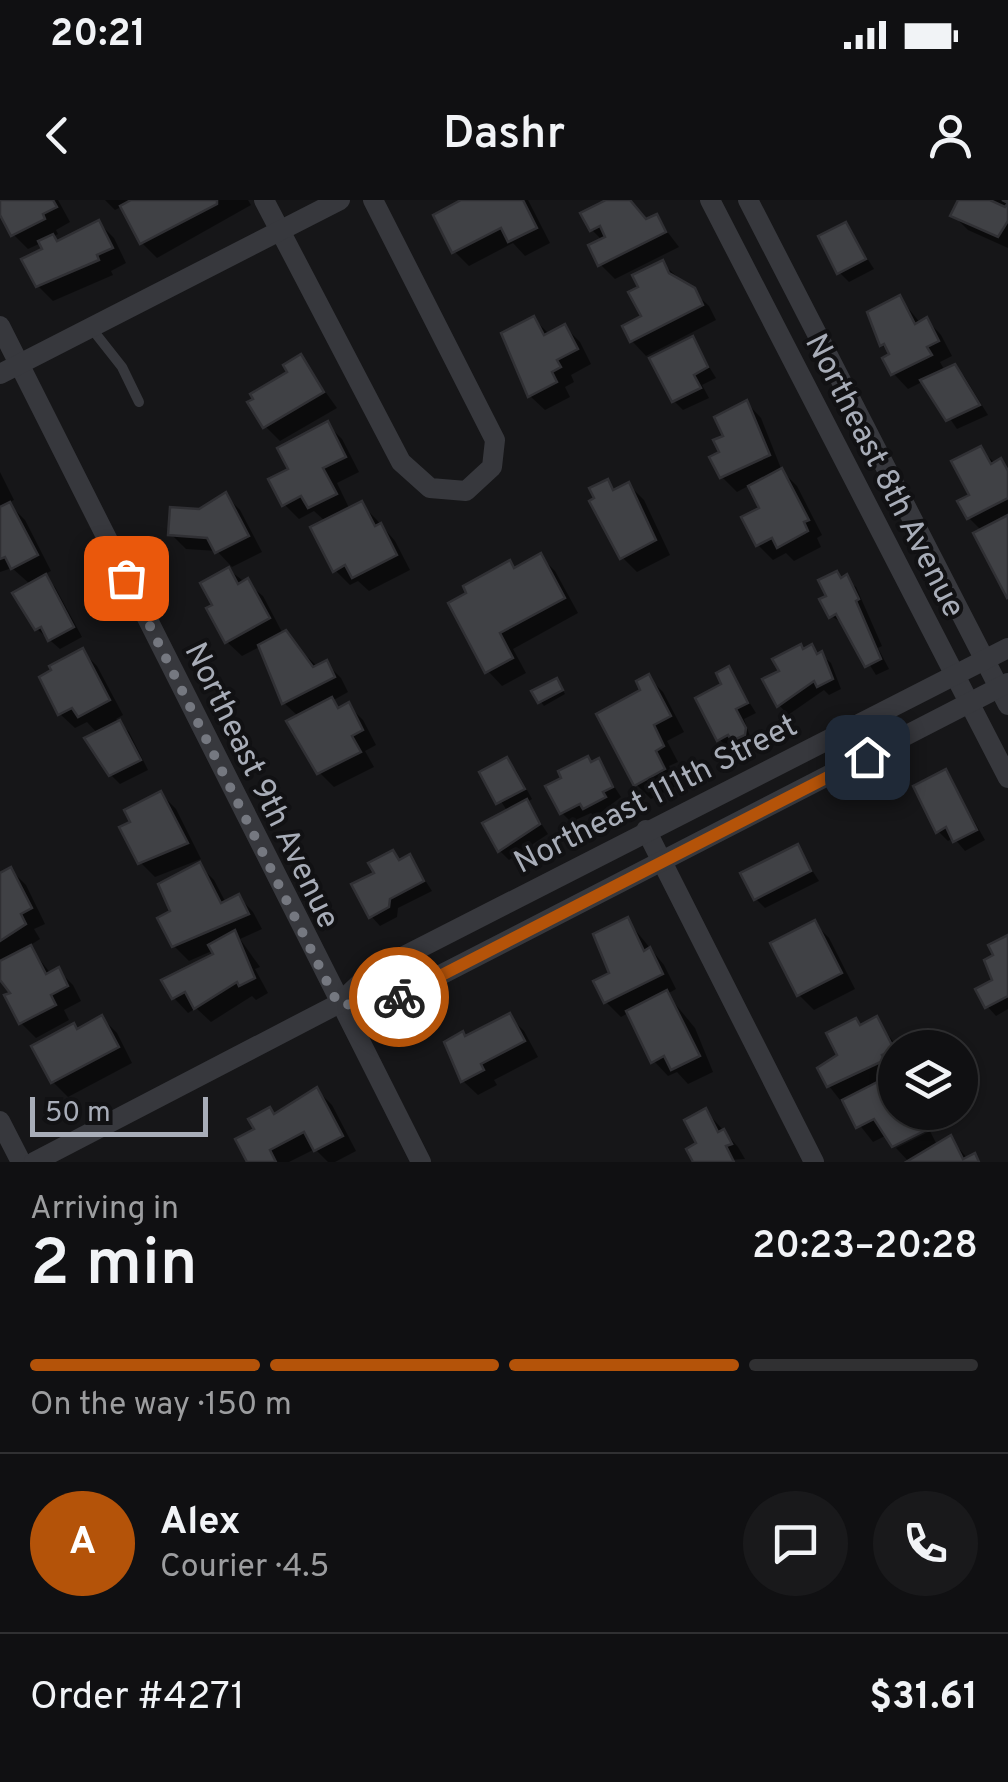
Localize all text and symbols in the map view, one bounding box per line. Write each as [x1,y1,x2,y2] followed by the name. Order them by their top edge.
[50,11,146,60] text: 20:21
[443,107,565,164] text: Dashr
[30,108,85,163] icon: back
[923,108,978,163] icon: person
[794,328,972,625] street label: Northeast 8th Avenue
[84,536,169,621] pin
[99,551,154,606] icon: bag
[174,637,347,936] street label: Northeast 9th Avenue
[508,707,805,884] street label: Northeast 111th Street
[825,715,910,800] pin
[840,730,895,785] icon: home
[349,947,449,1047] courier
[372,970,427,1025] icon: bike
[878,1030,978,1130] map controls
[878,1030,978,1130] button: layers
[30,1092,208,1136] scale bar
[45,1096,111,1132] text: 50 m
[30,1190,179,1230] text: Arriving in
[752,1223,978,1272] text: 20:23–20:28
[30,1226,198,1308] text: 2 min
[30,1386,292,1426] text: On the way · 150 m
[743,1491,848,1596] button: chat
[873,1491,978,1596] button: phone
[160,1499,240,1548] text: Alex
[69,1519,96,1568] text: A
[160,1548,329,1588] text: Courier · 4.5
[30,1674,245,1723] text: Order #4271
[869,1674,978,1723] text: $31.61

